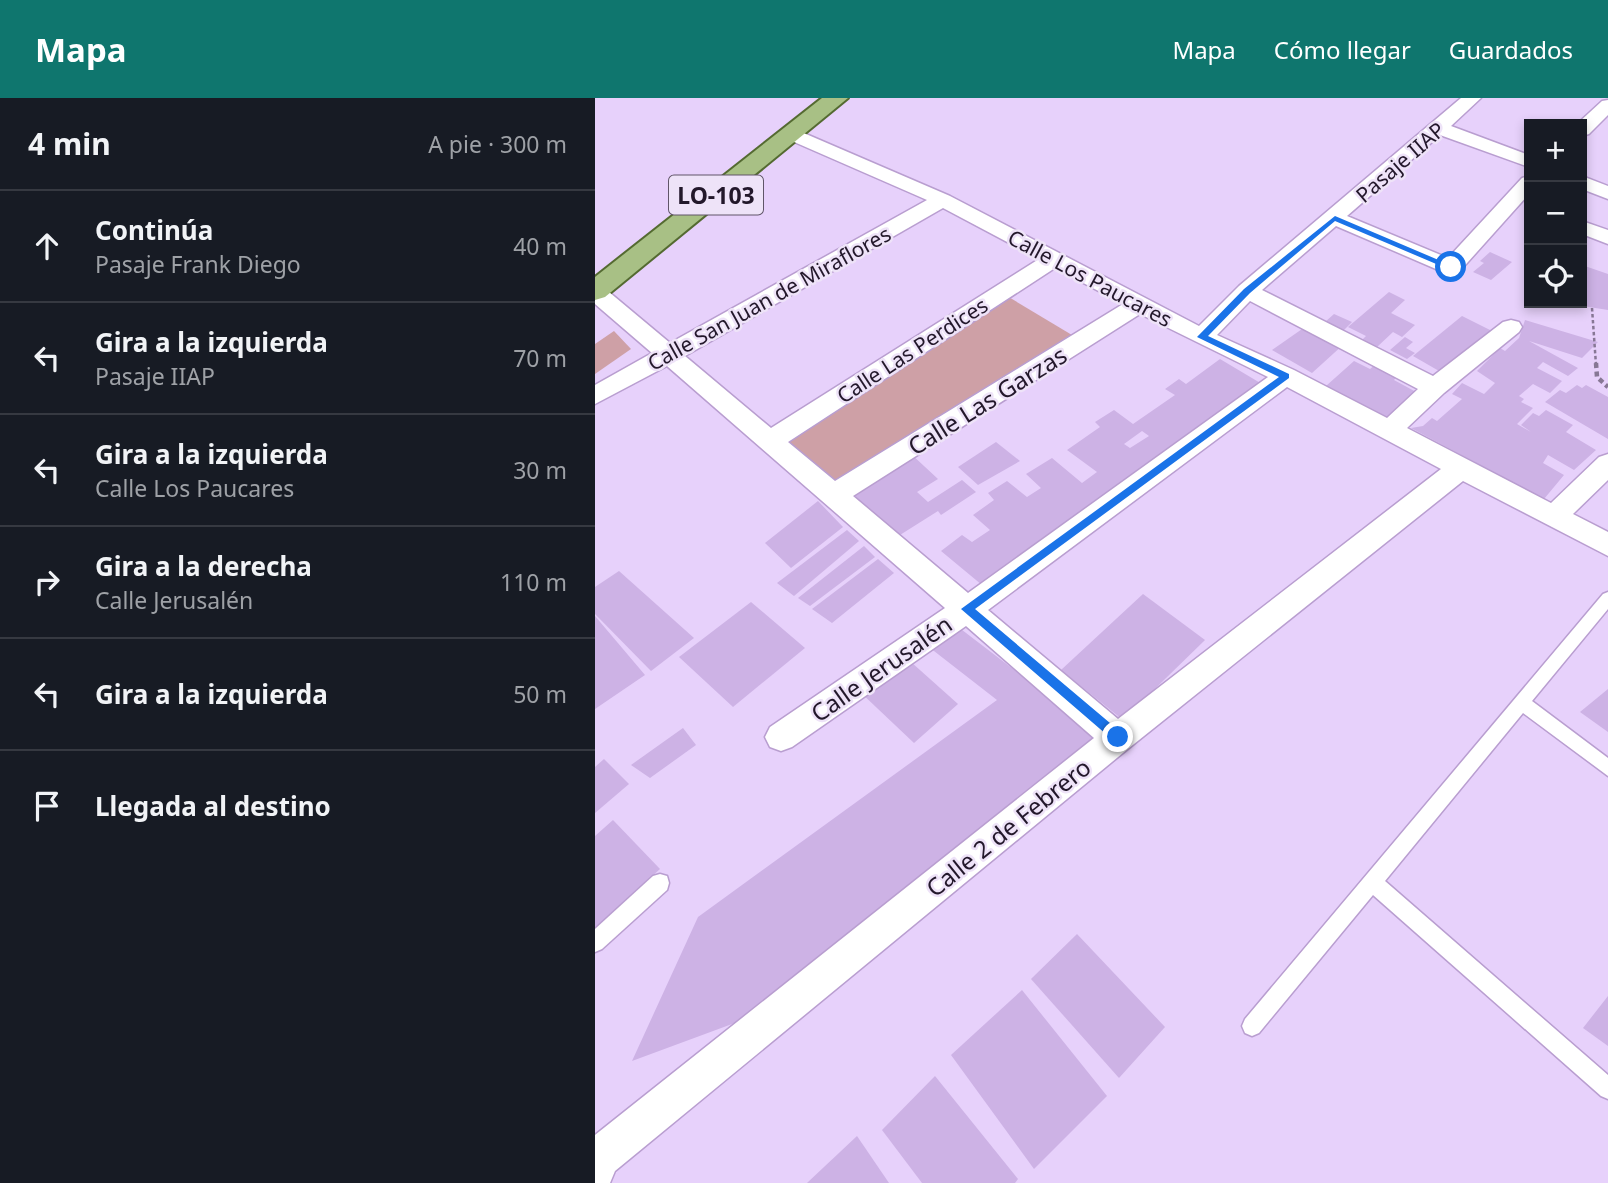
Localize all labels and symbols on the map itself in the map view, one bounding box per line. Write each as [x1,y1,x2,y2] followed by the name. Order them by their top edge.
[1350,116,1450,208] street label: Pasaje IIAP
[669,176,763,214] road number: LO-103
[642,219,896,377] street label: Calle San Juan de Miraflores
[1003,223,1177,333] street label: Calle Los Paucares
[1435,251,1466,282] route start
[831,291,993,409] street label: Calle Las Perdices
[901,338,1073,462] street label: Calle Las Garzas
[804,607,958,729] street label: Calle Jerusalén
[1102,721,1133,752] route end
[919,750,1097,904] street label: Calle 2 de Febrero

